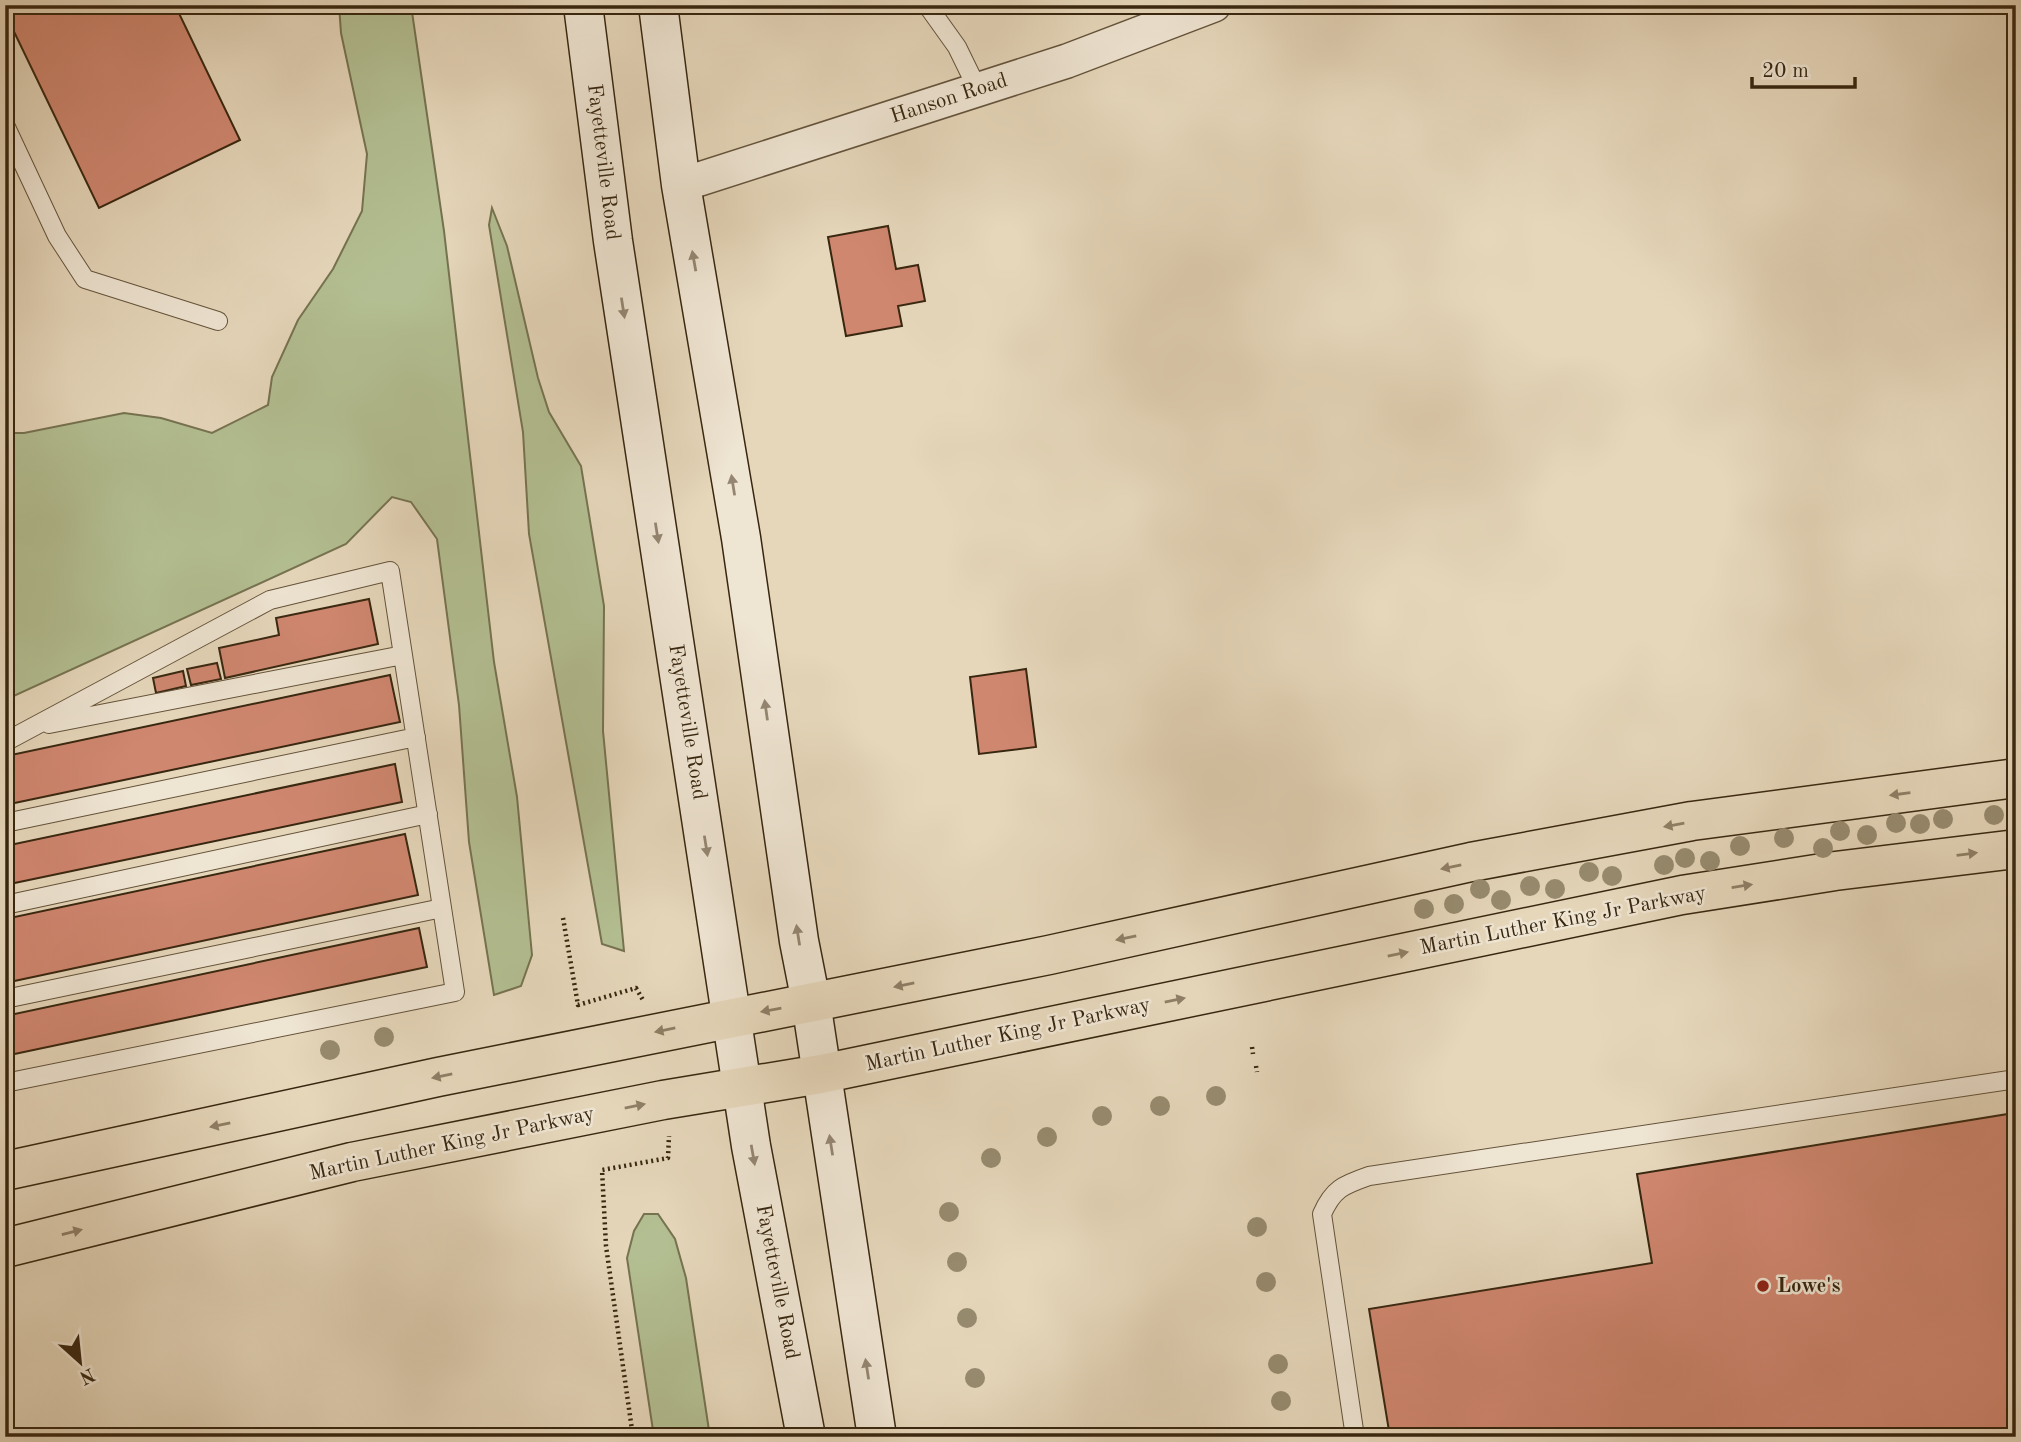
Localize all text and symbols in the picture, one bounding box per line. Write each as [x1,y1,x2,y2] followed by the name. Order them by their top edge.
[1752,46,1855,90] scale bar
[1762,61,1809,82] text: 20 m
[888,70,1010,128] street label: Hanson Road
[583,83,623,241] street label: Fayetteville Road
[689,250,700,272] one-way arrow
[618,297,629,319] one-way arrow
[727,474,738,496] one-way arrow
[652,522,663,544] one-way arrow
[664,643,710,801] street label: Fayetteville Road
[760,699,771,721] one-way arrow
[1888,788,1910,799] one-way arrow
[1663,819,1685,830] one-way arrow
[700,835,711,857] one-way arrow
[1956,849,1978,860] one-way arrow
[1440,861,1462,872] one-way arrow
[1731,880,1753,891] one-way arrow
[1418,883,1708,959] street label: Martin Luther King Jr Parkway
[792,924,803,946] one-way arrow
[1115,933,1137,944] one-way arrow
[1387,948,1409,959] one-way arrow
[893,979,915,990] one-way arrow
[863,994,1153,1076] street label: Martin Luther King Jr Parkway
[1164,994,1186,1005] one-way arrow
[760,1004,782,1015] one-way arrow
[654,1024,676,1035] one-way arrow
[431,1070,453,1081] one-way arrow
[624,1100,646,1111] one-way arrow
[307,1103,597,1185] street label: Martin Luther King Jr Parkway
[209,1119,231,1130] one-way arrow
[825,1133,836,1155] one-way arrow
[747,1144,758,1166] one-way arrow
[752,1203,802,1361] street label: Fayetteville Road
[61,1226,83,1237] one-way arrow
[1777,1276,1840,1297] place label: Lowe's
[1755,1278,1771,1294] marker: Lowe's
[46,1326,116,1396] north arrow
[861,1358,872,1380] one-way arrow
[75,1363,97,1387] text: N

